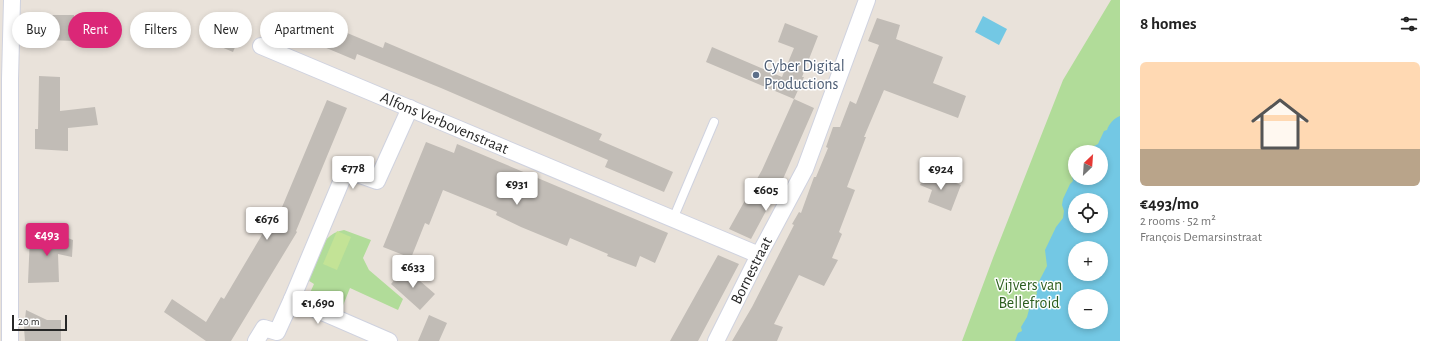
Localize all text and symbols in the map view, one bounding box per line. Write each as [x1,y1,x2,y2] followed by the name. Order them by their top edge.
[12,12,60,48] chip: Buy
[68,12,122,48] chip: Rent
[130,12,191,48] chip: Filters
[199,12,252,48] chip: New
[260,12,348,48] chip: Apartment
[1398,13,1420,35] icon: filters
[1140,15,1197,32] text: 8 homes
[764,58,845,92] place label: Cyber Digital Productions
[751,70,761,80] marker: Cyber Digital Productions
[1244,88,1316,160] icon: home
[378,89,511,157] street label: Alfons Verbovenstraat
[1068,145,1108,185] north arrow
[1068,145,1108,329] map controls
[329,156,377,190] pin: €778
[917,157,965,191] pin: €924
[341,162,365,175] text: €778
[928,163,954,176] text: €924
[493,172,541,206] pin: €931
[506,178,528,191] text: €931
[742,178,790,212] pin: €605
[754,184,778,197] text: €605
[1068,193,1108,233] button: locate
[1140,195,1199,212] text: €493/mo
[243,207,291,241] pin: €676
[255,213,279,226] text: €676
[1140,215,1216,228] text: 2 rooms · 52 m²
[23,223,71,257] pin: €493
[35,229,59,242] text: €493
[1140,231,1262,244] text: François Demarsinstraat
[728,234,775,307] street label: Bornestraat
[1068,241,1108,281] button: +
[389,255,437,289] pin: €633
[401,261,425,274] text: €633
[996,277,1062,311] park label: Vijvers van Bellefroid
[1068,289,1108,329] button: −
[285,291,351,325] pin: €1,690
[301,297,335,310] text: €1,690
[12,313,67,332] scale bar
[18,316,39,327] text: 20 m

